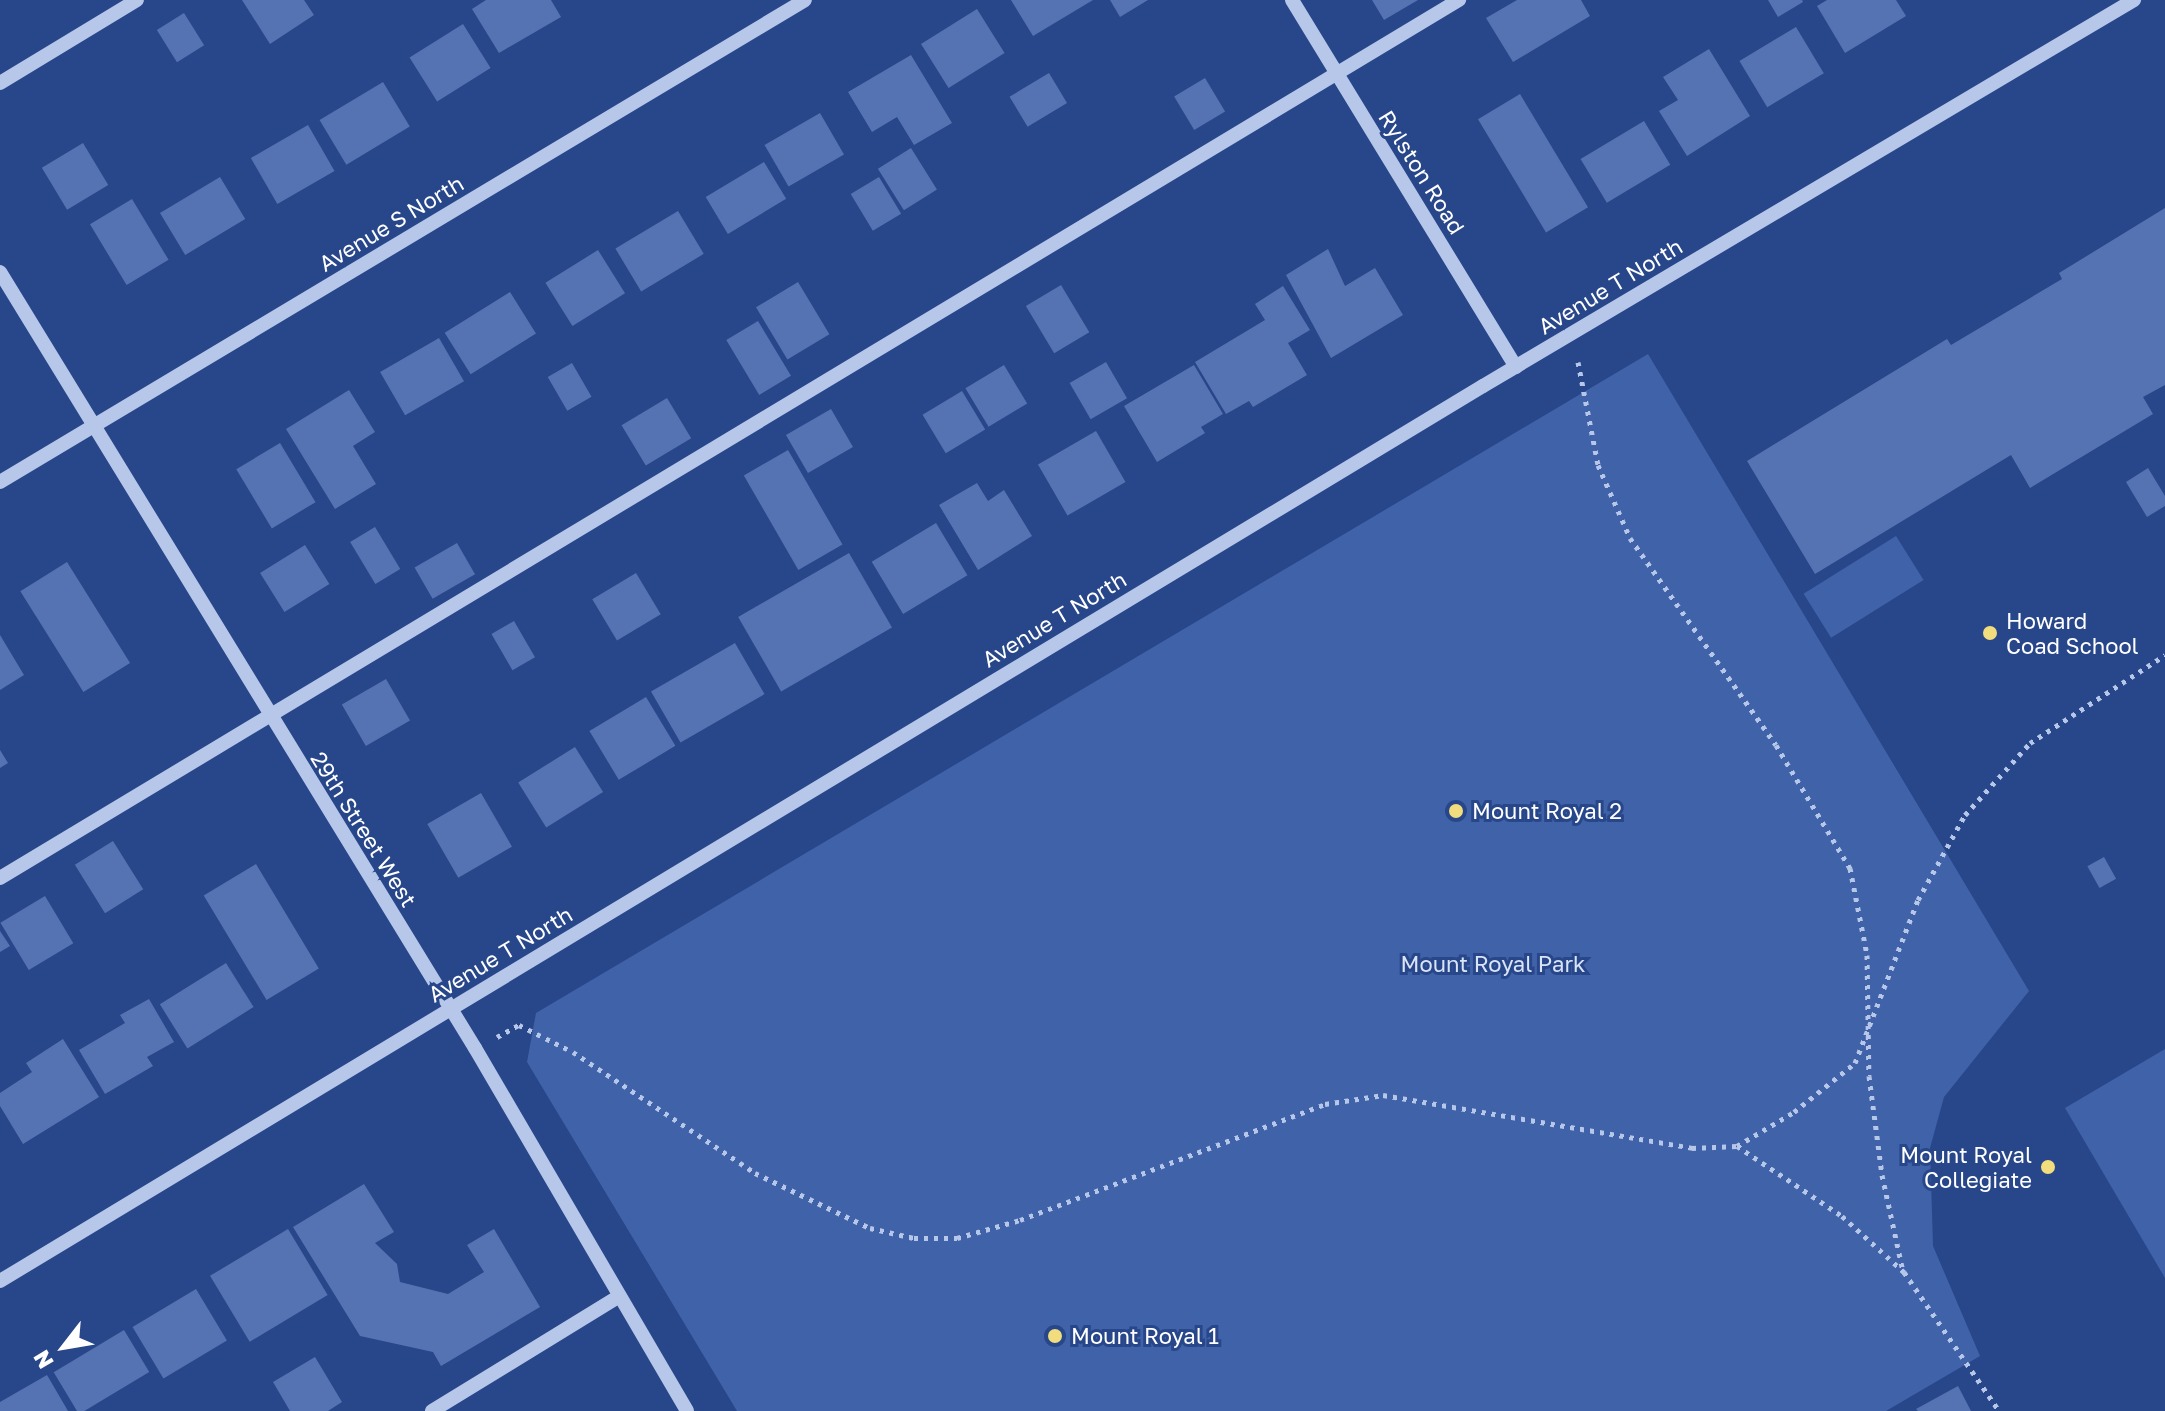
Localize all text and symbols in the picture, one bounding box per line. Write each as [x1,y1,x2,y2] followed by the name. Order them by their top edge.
[1373,105,1471,239] street label: Rylston Road
[314,169,468,277] street label: Avenue S North
[1533,233,1687,339] street label: Avenue T North
[977,566,1131,672] street label: Avenue T North
[2006,607,2139,658] place label: Howard Coad School
[1981,624,1999,642] marker: Howard Coad School
[306,747,422,911] street label: 29th Street West
[1472,798,1622,824] place label: Mount Royal 2
[1447,802,1465,820] marker: Mount Royal 2
[423,901,577,1007] street label: Avenue T North
[1401,951,1585,977] park label: Mount Royal Park
[1900,1141,2032,1192] place label: Mount Royal Collegiate
[2039,1158,2057,1176] marker: Mount Royal Collegiate
[24,1307,104,1387] north arrow
[1071,1323,1219,1349] place label: Mount Royal 1
[1046,1327,1064,1345] marker: Mount Royal 1
[27,1346,59,1374] text: N

